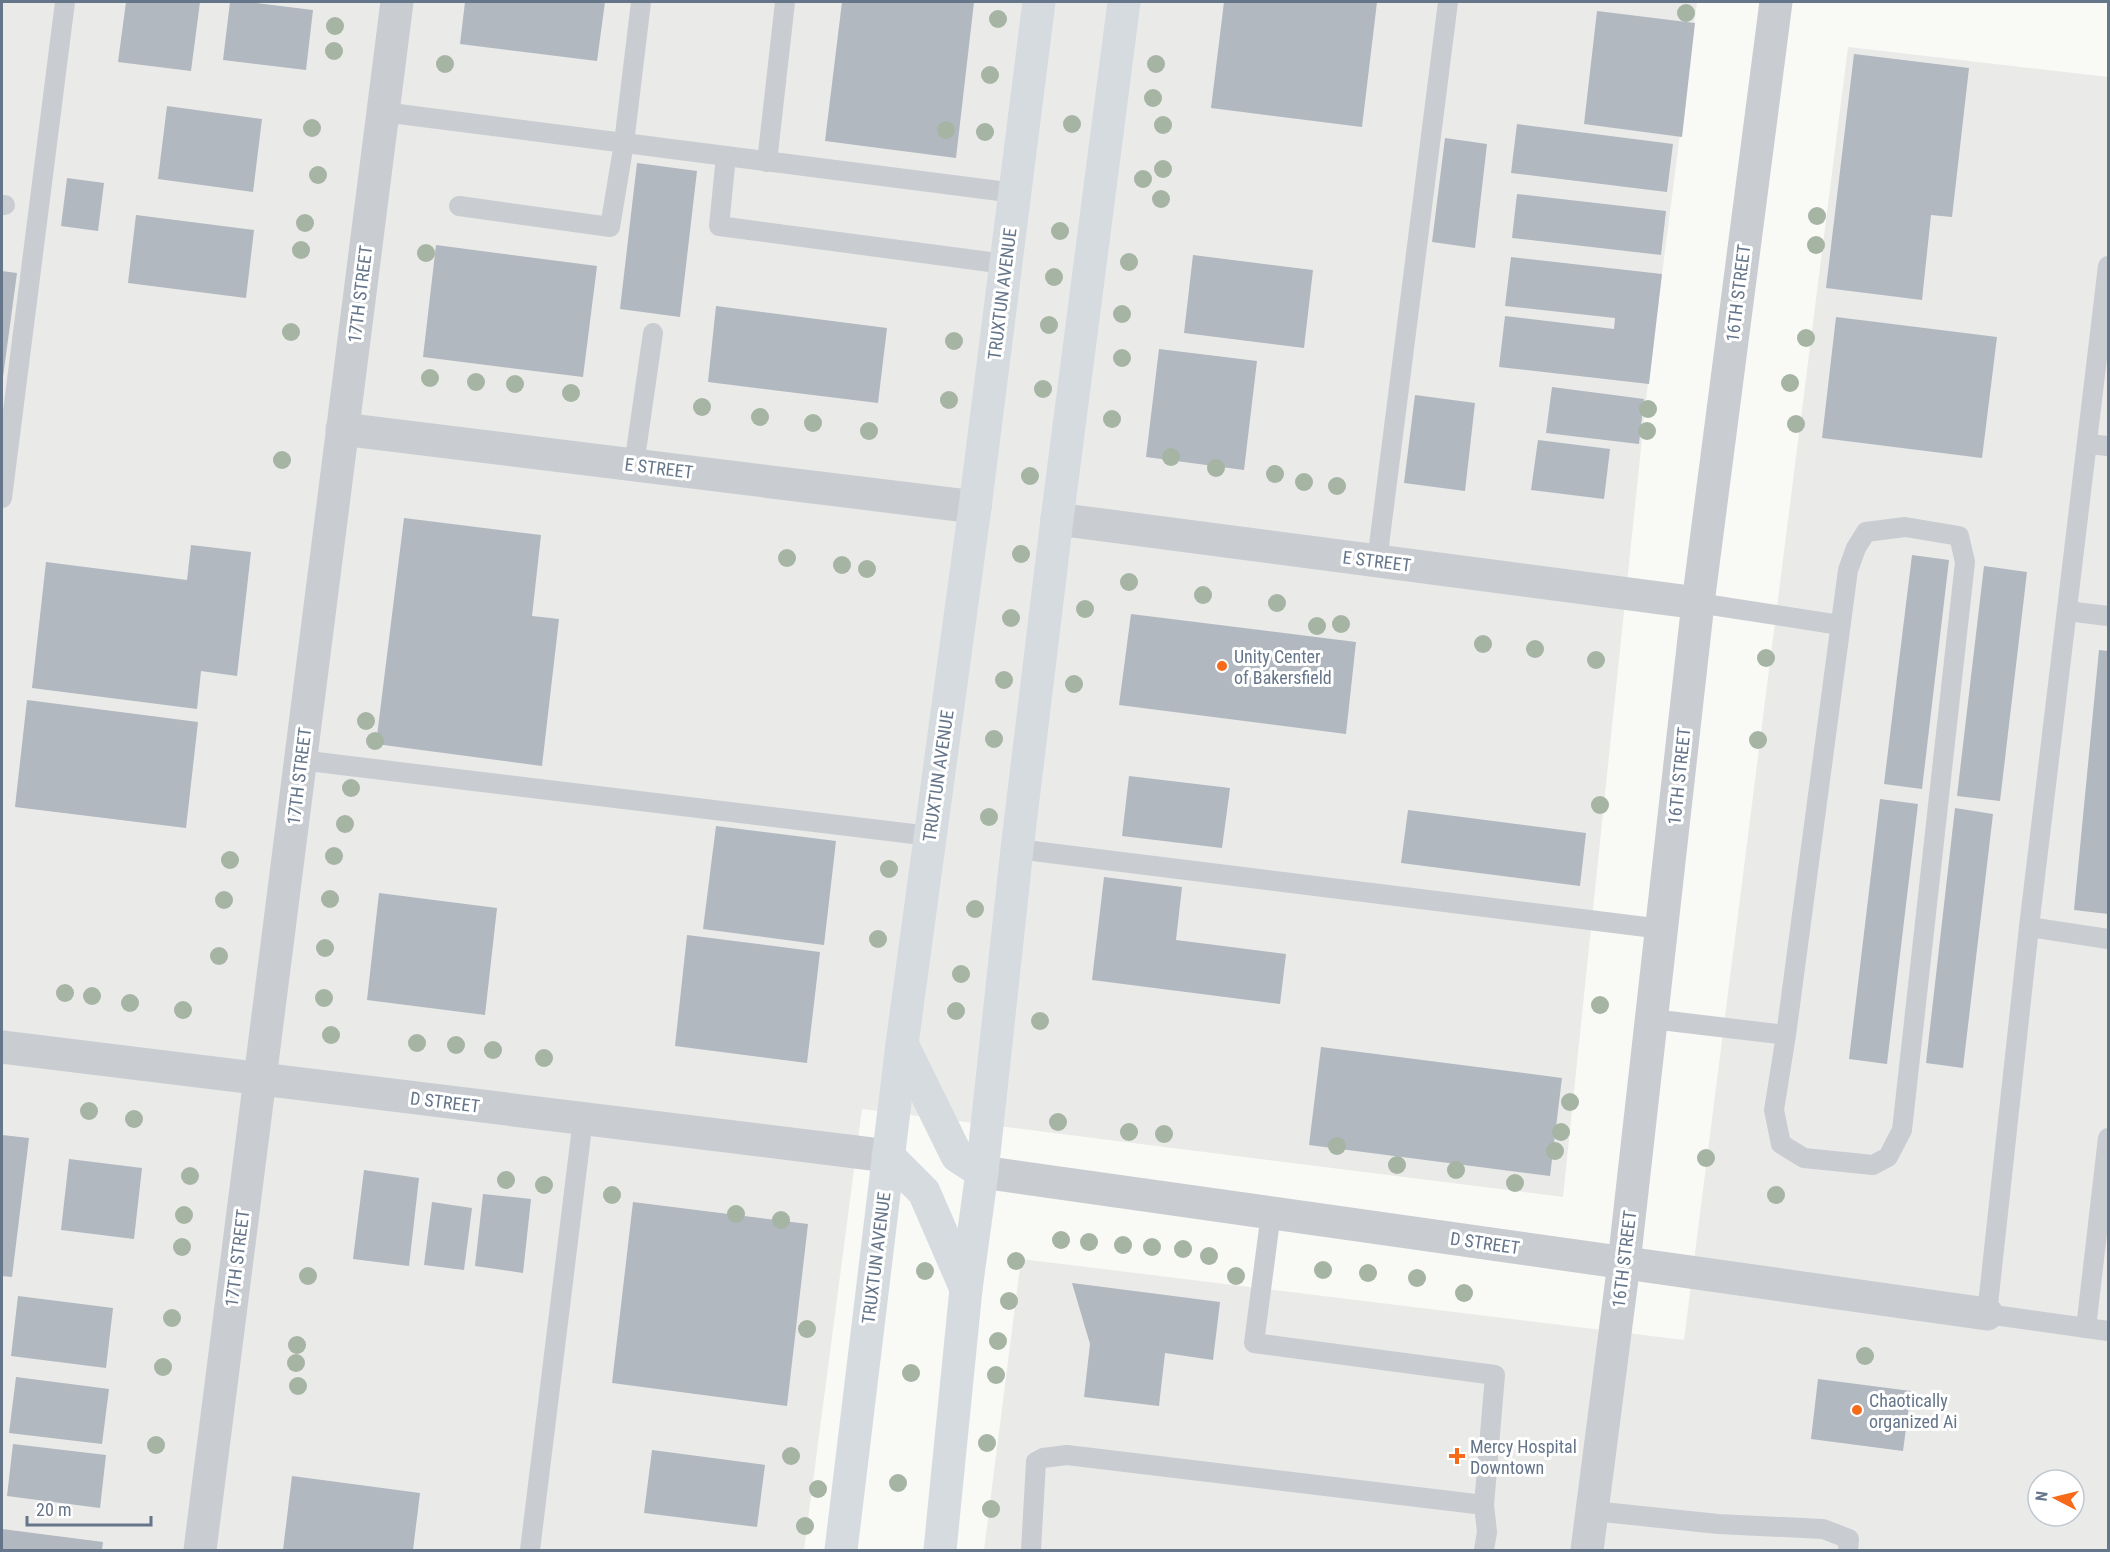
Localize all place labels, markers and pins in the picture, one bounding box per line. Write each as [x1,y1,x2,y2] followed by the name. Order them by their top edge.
[1234,646,1332,688] place label: Unity Center of Bakersfield
[1215,659,1229,673] marker: Unity Center of Bakersfield
[1869,1390,1957,1432] place label: Chaotically organized Ai
[1850,1403,1864,1417] marker: Chaotically organized Ai
[1470,1436,1577,1478] place label: Mercy Hospital Downtown
[1448,1447,1466,1465] marker: Mercy Hospital Downtown

